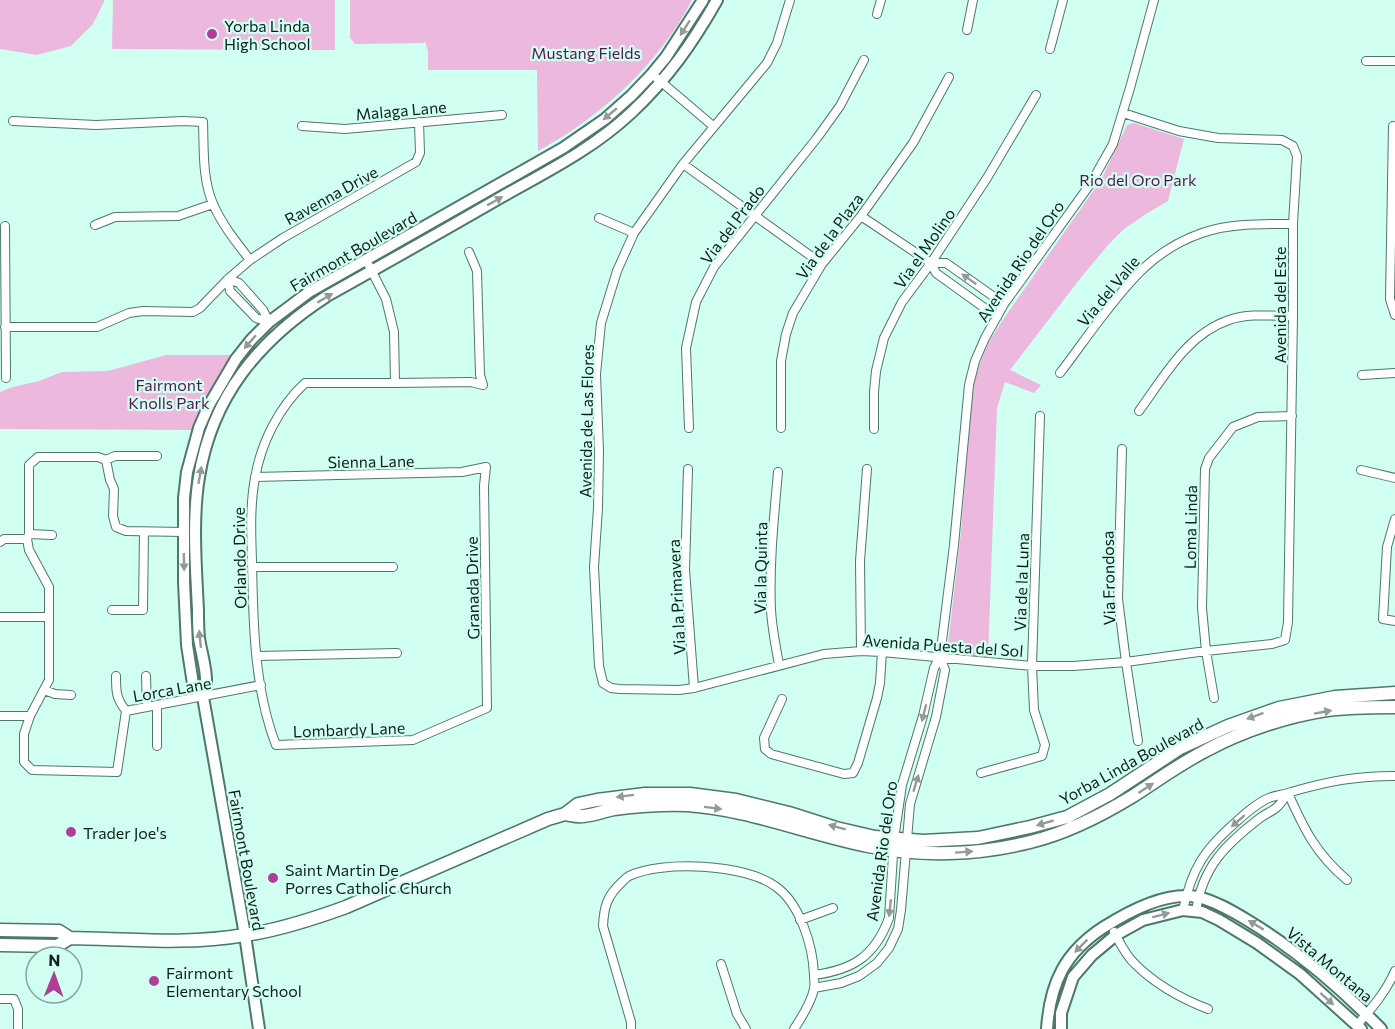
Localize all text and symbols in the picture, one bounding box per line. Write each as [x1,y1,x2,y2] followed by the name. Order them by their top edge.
[224,16,311,53] place label: Yorba Linda High School
[679,20,691,36] one-way arrow
[205,27,219,41] marker: Yorba Linda High School
[531,43,641,62] park label: Mustang Fields
[355,97,447,123] street label: Malaga Lane
[603,107,618,120] one-way arrow
[281,162,381,228] street label: Ravenna Drive
[1079,170,1197,189] park label: Rio del Oro Park
[696,180,768,268] street label: Via del Prado
[791,189,867,283] street label: Via de la Plaza
[486,196,503,206] one-way arrow
[972,197,1068,325] street label: Avenida Rio del Oro
[889,204,959,292] street label: Via el Molino
[286,207,420,295] street label: Fairmont Boulevard
[1270,246,1289,364] street label: Avenida del Este
[1073,252,1143,330] street label: Via del Valle
[961,274,977,286] one-way arrow
[317,292,333,303] one-way arrow
[244,334,257,349] one-way arrow
[575,344,597,498] street label: Avenida de Las Flores
[128,375,210,412] park label: Fairmont Knolls Park
[327,451,415,471] street label: Sienna Lane
[196,465,205,484] one-way arrow
[1180,485,1200,569] street label: Loma Linda
[229,507,249,609] street label: Orlando Drive
[750,522,770,614] street label: Via la Quinta
[1098,531,1118,625] street label: Via Frondosa
[1010,532,1032,632] street label: Via de la Luna
[462,536,482,640] street label: Granada Drive
[663,539,689,655] street label: Via la Primavera
[179,553,189,572] one-way arrow
[195,630,205,649] one-way arrow
[862,630,1024,660] street label: Avenida Puesta del Sol
[131,673,213,705] street label: Lorca Lane
[918,703,928,722] one-way arrow
[1314,707,1333,716] one-way arrow
[1246,712,1264,722] one-way arrow
[1056,713,1206,809] street label: Yorba Linda Boulevard
[293,718,405,740] street label: Lombardy Lane
[912,774,921,792] one-way arrow
[862,779,900,923] street label: Avenida Rio del Oro
[1137,782,1153,794] one-way arrow
[225,788,269,932] street label: Fairmont Boulevard
[616,792,635,801] one-way arrow
[703,804,722,813] one-way arrow
[1230,814,1246,827] one-way arrow
[1036,819,1054,828] one-way arrow
[828,822,846,832] one-way arrow
[83,823,167,842] place label: Trader Joe's
[64,825,78,839] marker: Trader Joe's
[955,848,974,857] one-way arrow
[285,860,452,897] place label: Saint Martin De Porres Catholic Church
[266,871,280,885] marker: Saint Martin De Porres Catholic Church
[885,899,894,918] one-way arrow
[1152,910,1170,920] one-way arrow
[1248,920,1264,931] one-way arrow
[1283,922,1377,1006] street label: Vista Montana
[1074,938,1088,952] one-way arrow
[24,945,84,1005] north arrow
[48,950,60,969] text: N
[166,963,302,1000] place label: Fairmont Elementary School
[147,974,161,988] marker: Fairmont Elementary School
[1320,992,1335,1006] one-way arrow

